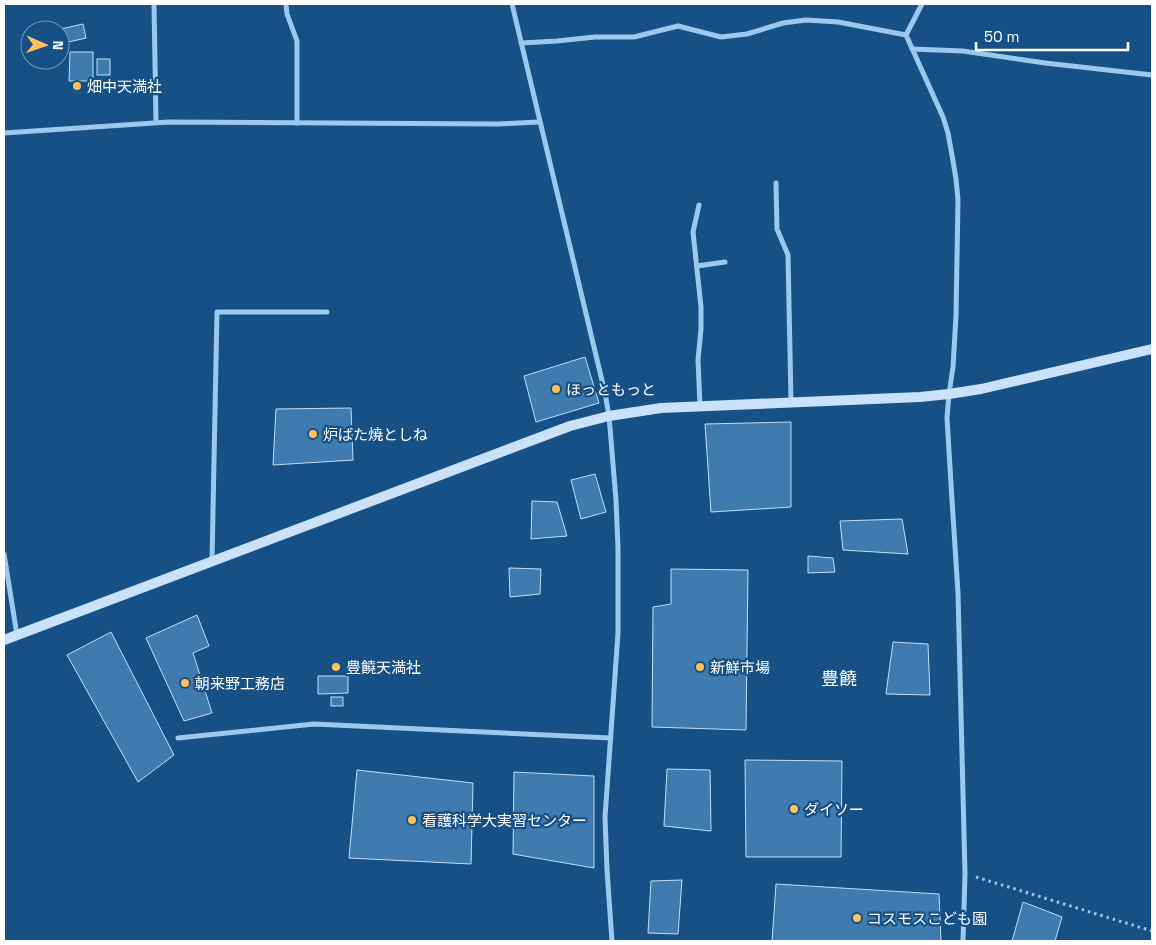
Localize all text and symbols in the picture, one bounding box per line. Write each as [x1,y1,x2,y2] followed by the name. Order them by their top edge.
[20,20,70,70] north arrow
[976,20,1128,52] scale bar
[984,27,1019,46] text: 50 m
[49,40,67,50] text: N
[87,77,162,96] place label: 畑中天満社
[71,80,83,92] marker: 畑中天満社
[566,380,656,399] place label: ほっともっと
[550,383,562,395] marker: ほっともっと
[323,425,428,444] place label: 炉ばた焼としね
[307,428,319,440] marker: 炉ばた焼としね
[346,658,421,677] place label: 豊饒天満社
[710,658,770,677] place label: 新鮮市場
[330,661,342,673] marker: 豊饒天満社
[694,661,706,673] marker: 新鮮市場
[821,667,857,690] district label: 豊饒
[195,674,285,693] place label: 朝来野工務店
[179,677,191,689] marker: 朝来野工務店
[804,800,864,819] place label: ダイソー
[788,803,800,815] marker: ダイソー
[422,811,587,830] place label: 看護科学大実習センター
[406,814,418,826] marker: 看護科学大実習センター
[867,909,987,928] place label: コスモスこども園
[851,912,863,924] marker: コスモスこども園

